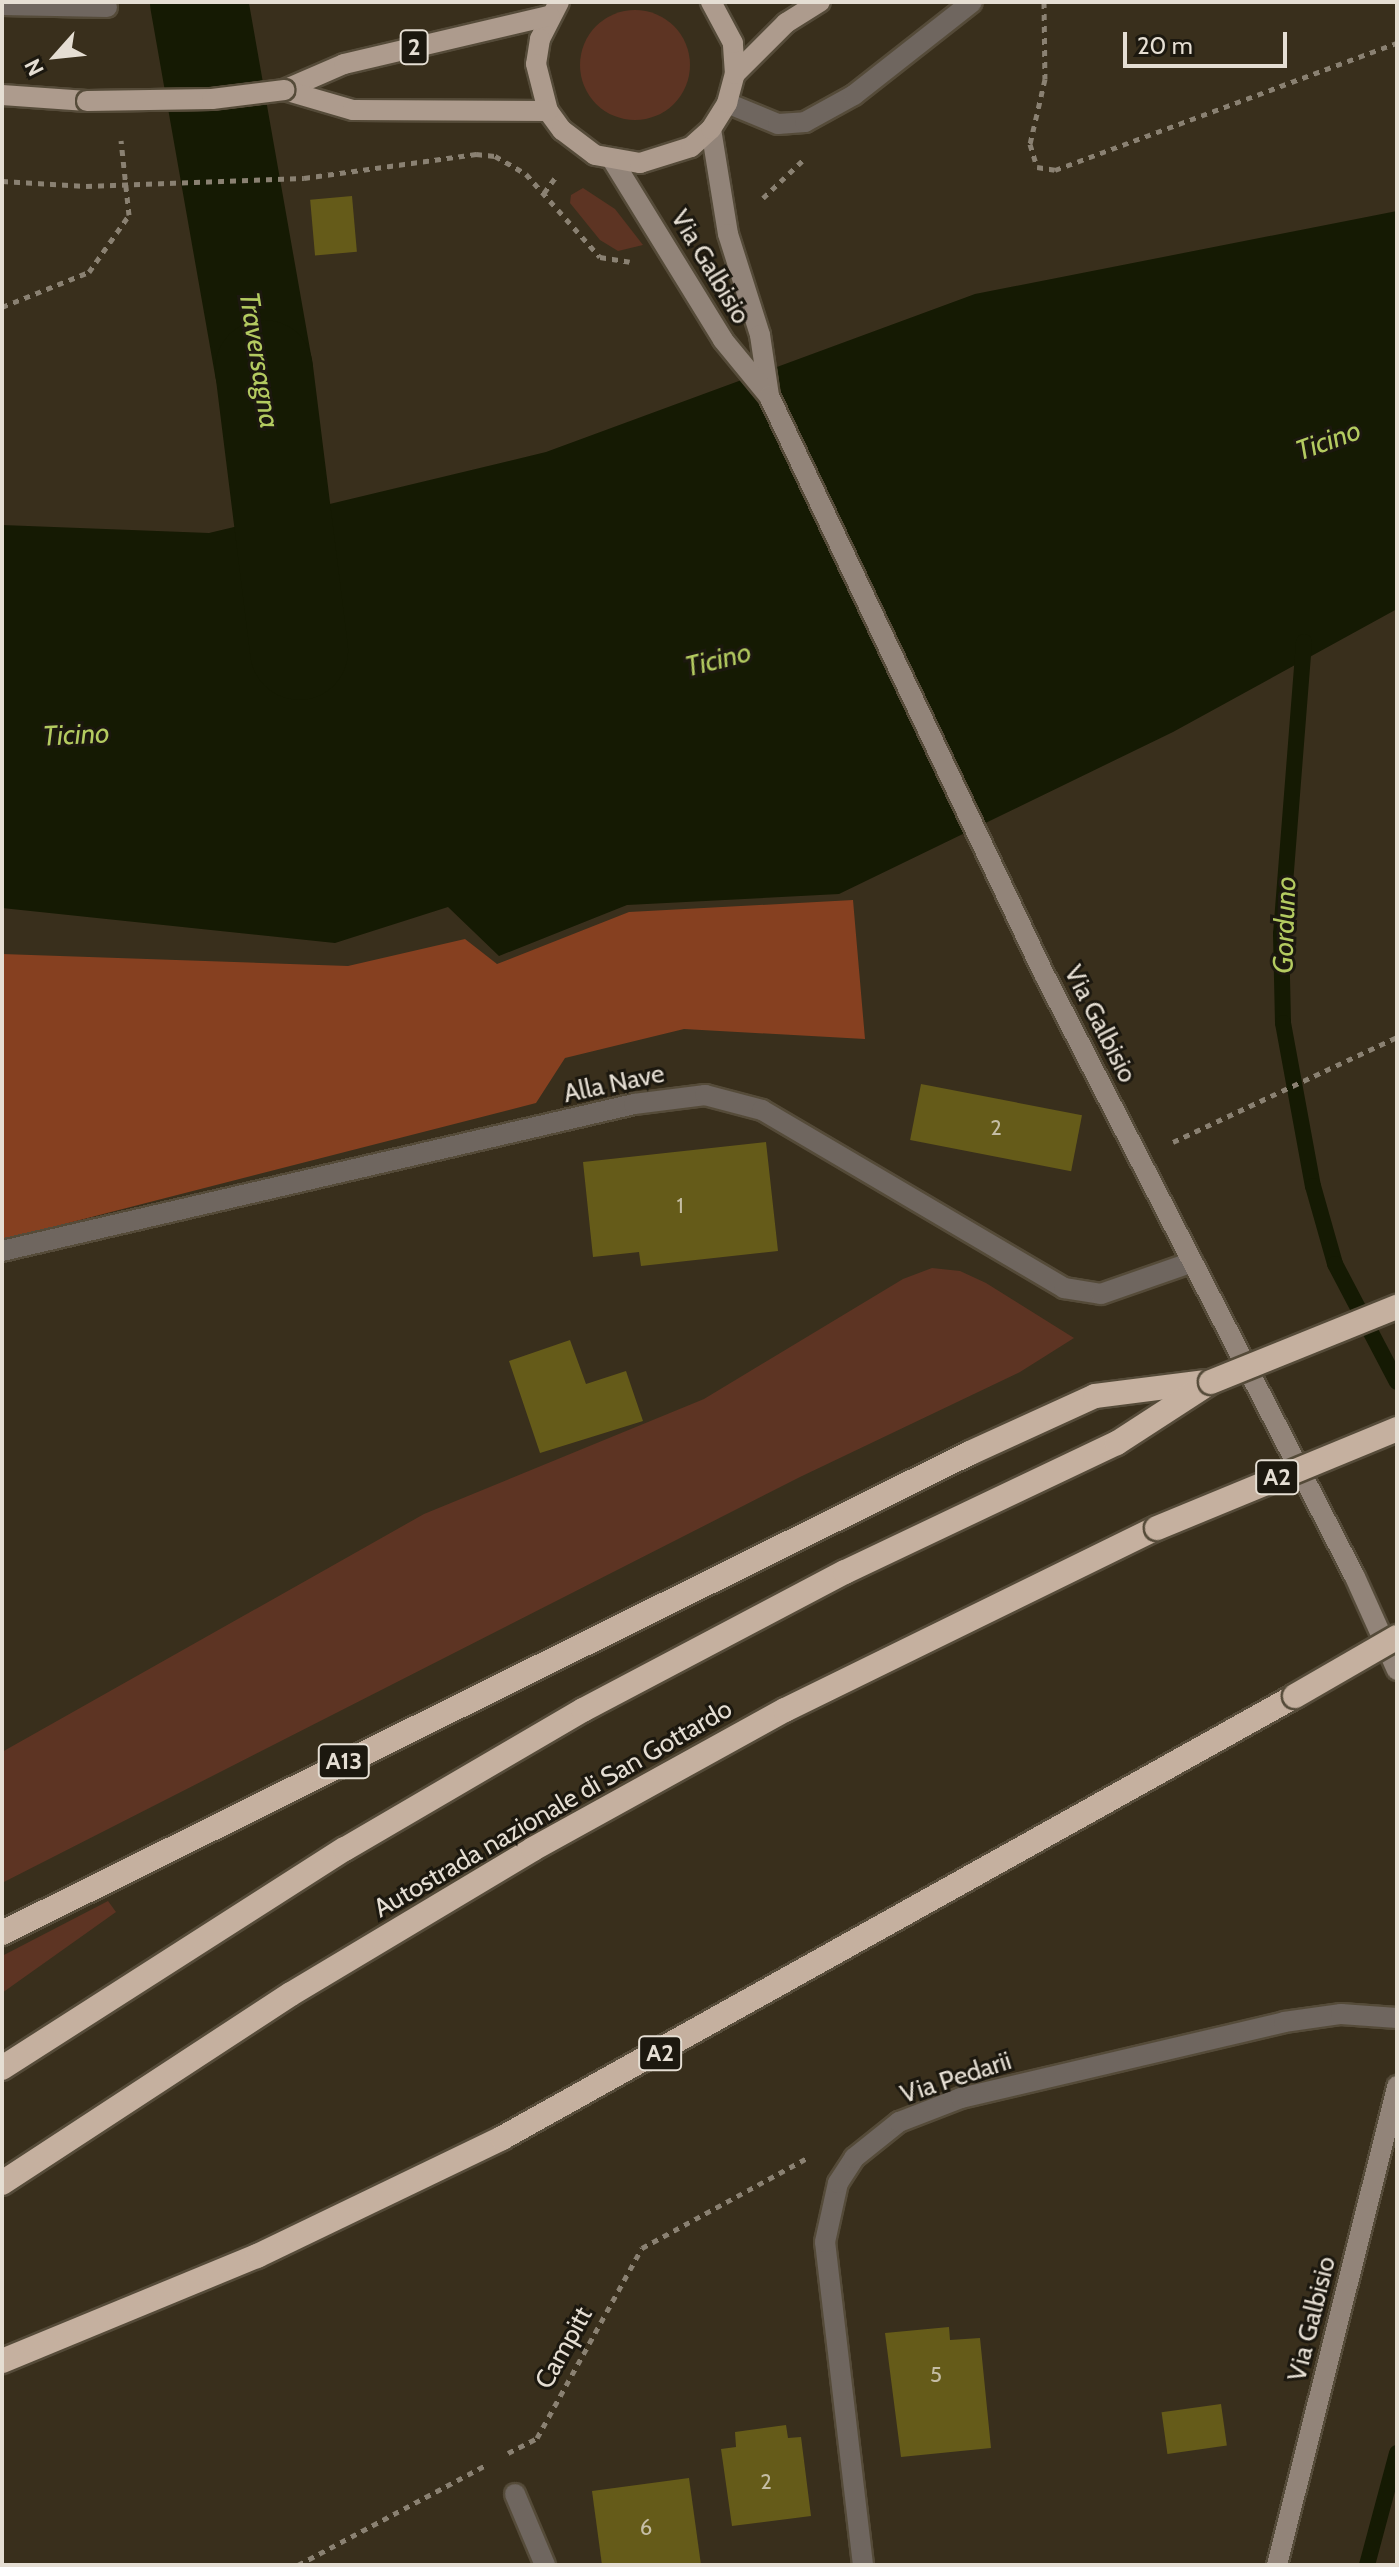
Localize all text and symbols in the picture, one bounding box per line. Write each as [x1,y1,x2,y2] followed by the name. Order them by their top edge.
[16,16,96,96] north arrow
[1127,16,1291,66] scale bar
[398,27,430,67] road number: 2
[1137,31,1193,60] text: 20 m
[19,54,50,80] text: N
[664,204,756,330] street label: Via Galbisio
[233,289,287,431] water label: Traversagna
[1291,413,1365,467] water label: Ticino
[681,635,755,683] water label: Ticino
[42,715,110,753] water label: Ticino
[1266,876,1302,974] water label: Gorduno
[1057,960,1143,1088] street label: Via Galbisio
[561,1058,667,1110] street label: Alla Nave
[990,1115,1002,1141] house number: 2
[676,1193,684,1219] house number: 1
[1255,1457,1299,1497] road number: A2
[368,1693,738,1925] street label: Autostrada nazionale di San Gottardo
[316,1741,372,1781] road number: A13
[638,2033,682,2073] road number: A2
[897,2045,1015,2111] street label: Via Pedarii
[1281,2253,1343,2385] street label: Via Galbisio
[529,2302,599,2394] street label: Campitt
[930,2362,942,2388] house number: 5
[760,2469,772,2495] house number: 2
[640,2515,652,2541] house number: 6

